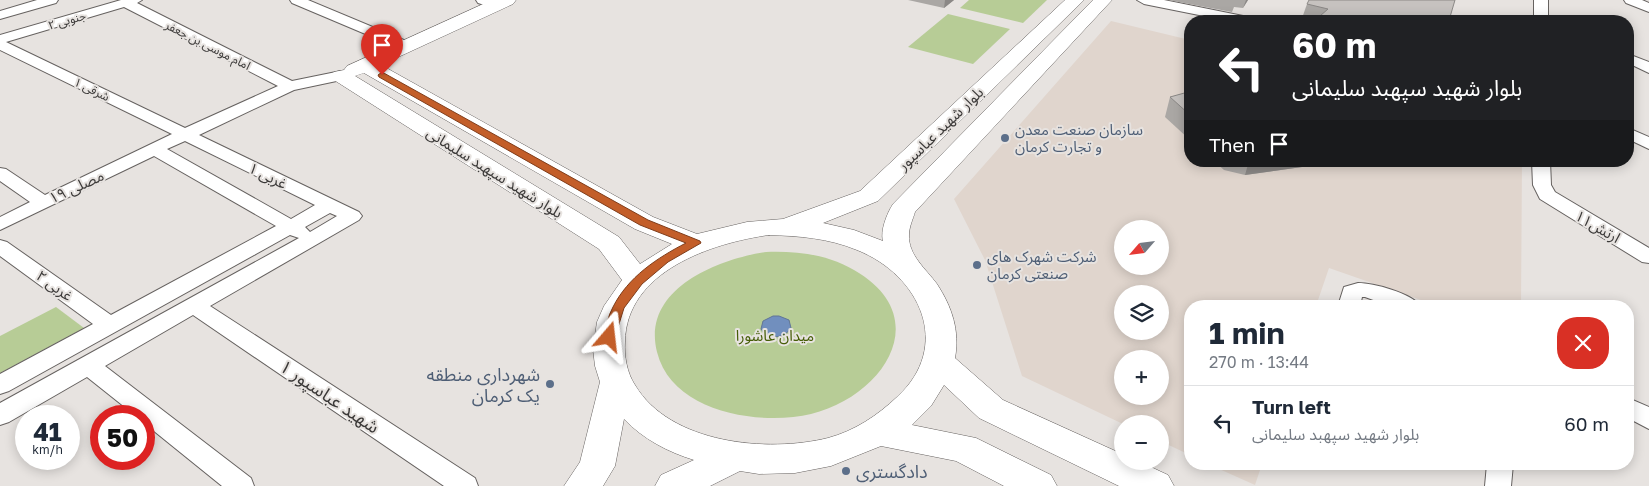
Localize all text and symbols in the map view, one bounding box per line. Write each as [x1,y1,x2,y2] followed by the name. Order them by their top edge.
[46,7,88,33] street label: جنوبی ۲
[161,17,253,75] street label: امام موسی بن جعفر
[361,24,403,75] pin
[1292,24,1376,66] text: 60 m
[368,31,396,59] icon: arrive
[1209,35,1274,100] icon: left
[72,74,112,104] street label: شرقی ۱
[1292,74,1522,101] text: بلوار شهید سپهبد سلیمانی
[893,83,988,176] street label: بلوار شهید عباسپور
[1015,120,1143,156] place label: سازمان صنعت معدن و تجارت کرمان
[423,123,566,223] street label: بلوار شهید سپهبد سلیمانی
[1265,130,1293,158] icon: arrive
[999,132,1011,144] marker: سازمان صنعت معدن و تجارت کرمان
[1209,133,1255,156] text: Then
[245,158,291,193] street label: ۱ غربی
[46,165,107,207] street label: مصلی ۱۹
[1572,206,1624,247] street label: ارتش۱۱
[1114,220,1169,275] north arrow
[1114,220,1169,470] map controls
[987,247,1097,283] place label: شرکت شهرک های صنعتی کرمان
[971,259,983,271] marker: شرکت شهرک های صنعتی کرمان
[33,266,77,305] street label: ۲ غربی
[1114,285,1169,340] button: layers
[582,310,634,362] position arrow
[1209,315,1285,351] text: 1 min
[1557,317,1609,369] button: close
[736,326,814,345] park label: میدان عاشورا
[1114,350,1169,405] button: +
[1209,352,1309,372] text: 270 m · 13:44
[275,355,384,438] street label: شهید عباسپور ۱
[426,363,540,407] place label: شهرداری منطقه یک کرمان
[544,378,556,390] marker: شهرداری منطقه یک کرمان
[1252,395,1331,418] text: Turn left
[90,405,155,470] speed limit sign: 50
[1209,409,1237,437] icon: left
[1564,412,1609,435] text: 60 m
[1114,415,1169,470] button: −
[33,416,62,447] text: 41
[1252,424,1419,444] text: بلوار شهید سپهبد سلیمانی
[32,442,63,457] text: km/h
[856,460,928,483] place label: دادگستری
[840,465,852,477] marker: دادگستری

